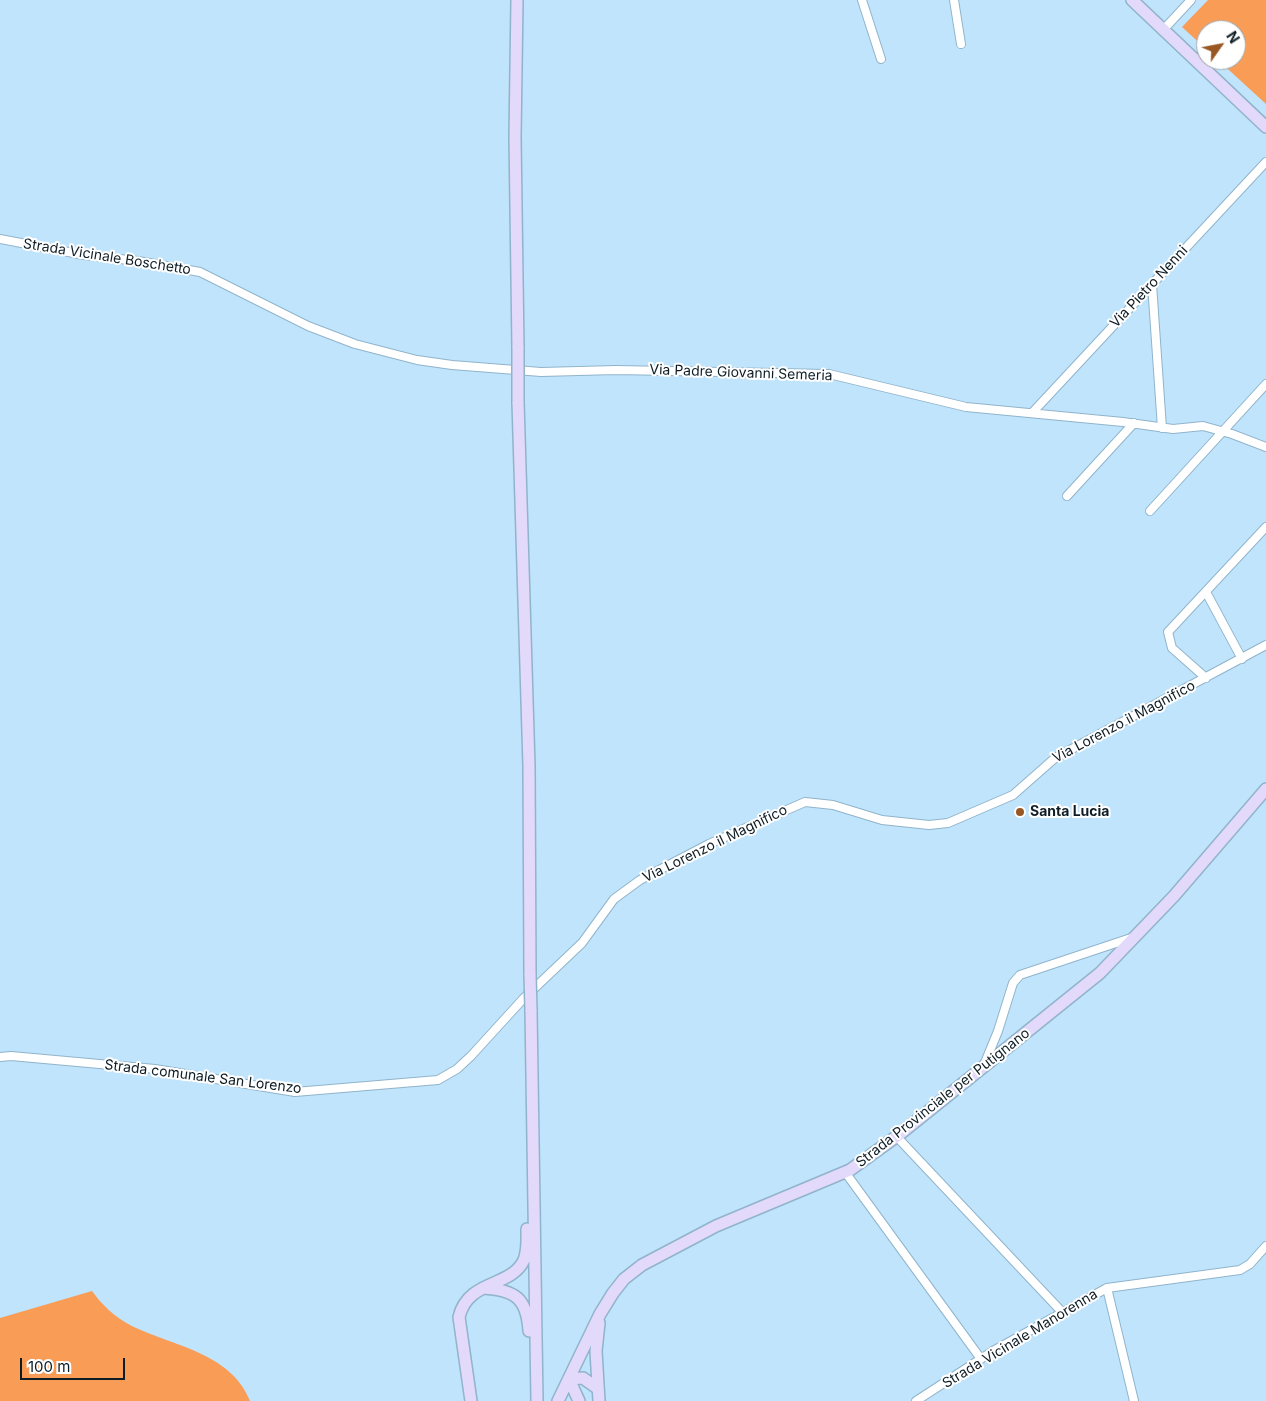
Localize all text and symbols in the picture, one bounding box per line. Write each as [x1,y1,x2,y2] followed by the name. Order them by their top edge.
[1196,20,1246,70] north arrow
[1223,28,1243,46] text: N
[22,235,192,279] street label: Strada Vicinale Boschetto
[1107,243,1191,331] street label: Via Pietro Nenni
[649,361,833,385] street label: Via Padre Giovanni Semeria
[1050,677,1198,767] street label: Via Lorenzo il Magnifico
[640,802,790,886] street label: Via Lorenzo il Magnifico
[1030,804,1109,820] place label: Santa Lucia
[1014,806,1026,818] marker: Santa Lucia
[853,1025,1033,1171] street label: Strada Provinciale per Putignano
[104,1057,302,1097] street label: Strada comunale San Lorenzo
[939,1286,1101,1392] street label: Strada Vicinale Manorenna
[22,1348,128,1380] scale bar
[28,1357,70,1376] text: 100 m

